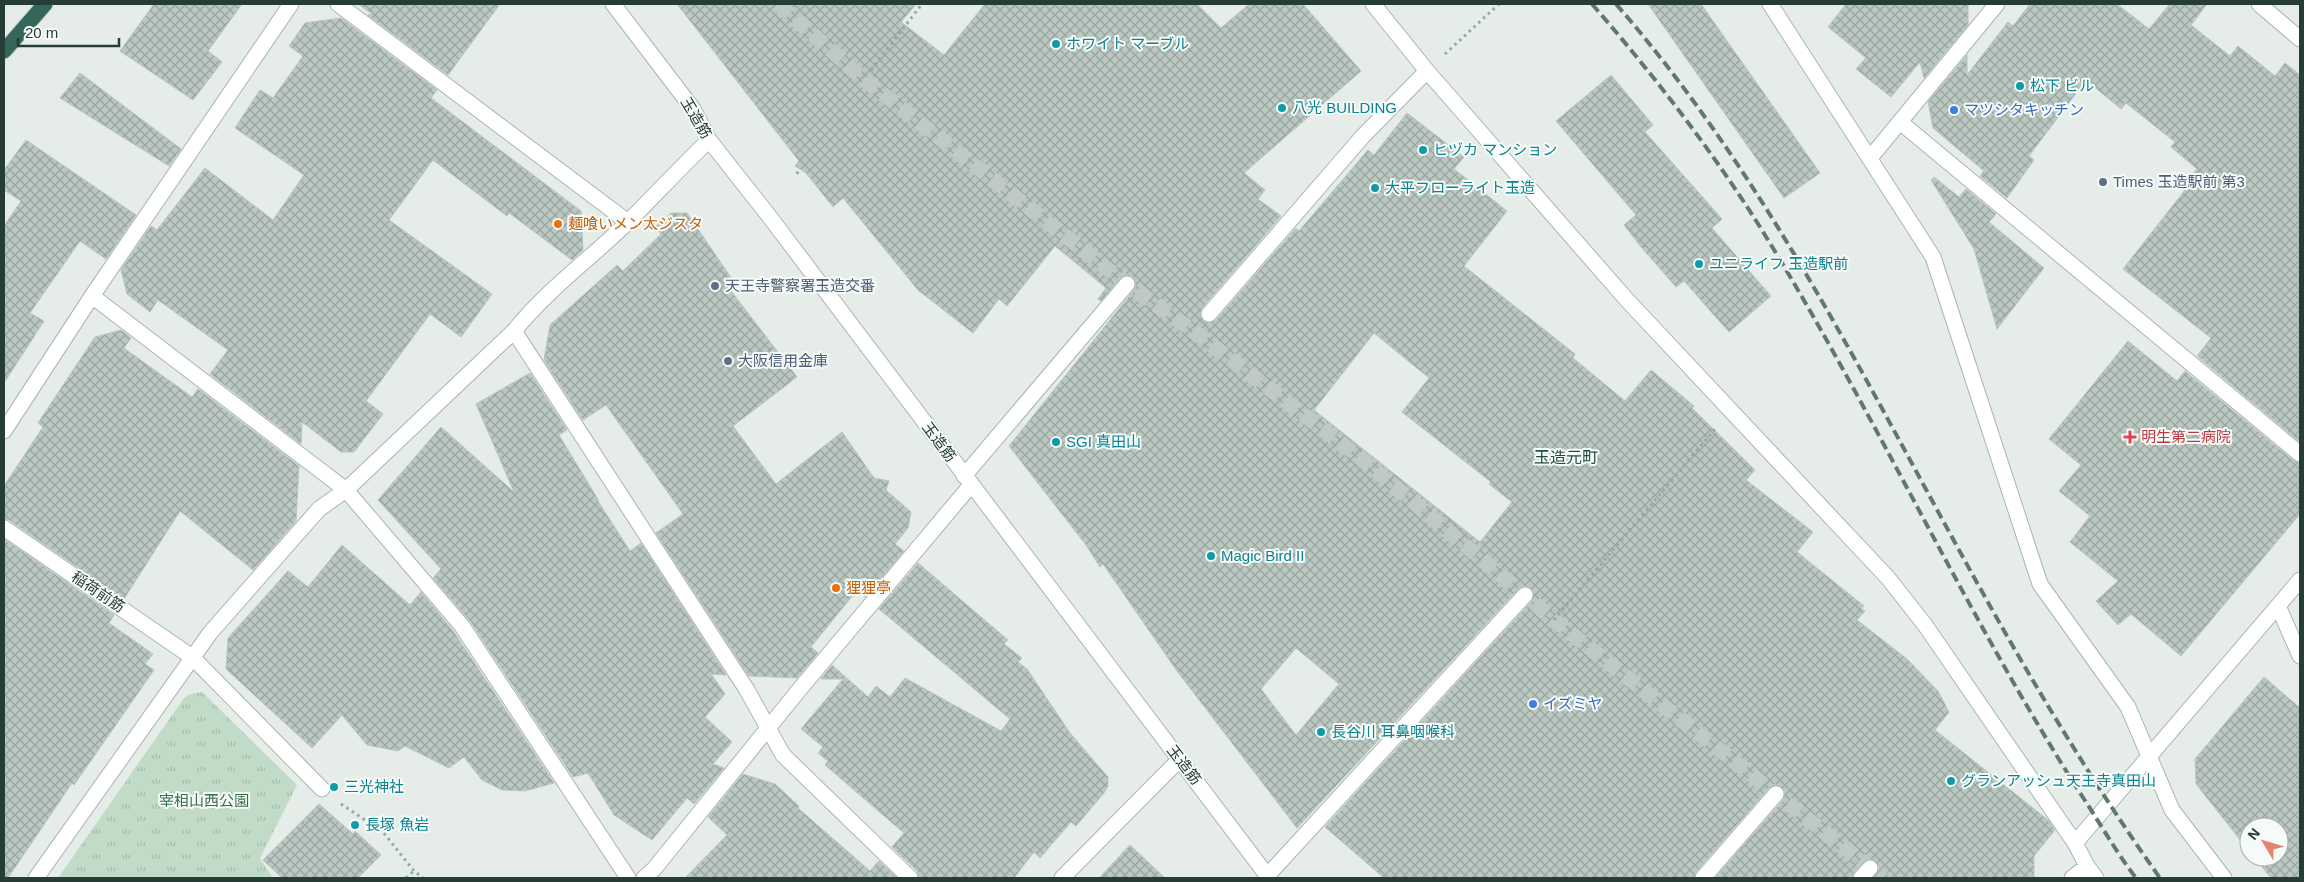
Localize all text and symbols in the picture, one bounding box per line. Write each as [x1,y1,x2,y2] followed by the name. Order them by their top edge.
[18,15,119,47] scale bar
[25,24,58,41] text: 20 m
[1066,35,1189,52] place label: ホワイト マーブル
[1050,38,1062,50] marker: ホワイト マーブル
[2030,77,2094,94] place label: 松下 ビル
[2014,80,2026,92] marker: 松下 ビル
[678,94,715,141] street label: 玉造筋
[1292,99,1397,116] place label: 八光 BUILDING
[1964,101,2084,118] place label: マツシタキッチン
[1276,102,1288,114] marker: 八光 BUILDING
[1948,104,1960,116] marker: マツシタキッチン
[1433,141,1557,158] place label: ヒヅカ マンション
[1417,144,1429,156] marker: ヒヅカ マンション
[2113,173,2245,190] place label: Times 玉造駅前 第3
[2097,176,2109,188] marker: Times 玉造駅前 第3
[1385,179,1535,196] place label: 大平フローライト玉造
[1369,182,1381,194] marker: 大平フローライト玉造
[568,215,703,232] place label: 麺喰いメン太ジスタ
[552,218,564,230] marker: 麺喰いメン太ジスタ
[1709,255,1848,272] place label: ユニライフ 玉造駅前
[1693,258,1705,270] marker: ユニライフ 玉造駅前
[725,277,875,294] place label: 天王寺警察署玉造交番
[709,280,721,292] marker: 天王寺警察署玉造交番
[738,352,828,369] place label: 大阪信用金庫
[722,355,734,367] marker: 大阪信用金庫
[919,419,960,465] street label: 玉造筋
[2141,428,2231,445] place label: 明生第二病院
[2123,430,2137,444] marker: 明生第二病院
[1066,433,1141,450] place label: SGI 真田山
[1050,436,1062,448] marker: SGI 真田山
[1534,449,1598,466] district label: 玉造元町
[1221,547,1304,564] place label: Magic Bird II
[1205,550,1217,562] marker: Magic Bird II
[69,568,128,615] street label: 稲荷前筋
[846,579,891,596] place label: 狸狸亭
[830,582,842,594] marker: 狸狸亭
[1543,695,1603,712] place label: イズミヤ
[1527,698,1539,710] marker: イズミヤ
[1331,723,1455,740] place label: 長谷川 耳鼻咽喉科
[1315,726,1327,738] marker: 長谷川 耳鼻咽喉科
[1164,742,1205,788] street label: 玉造筋
[1961,772,2156,789] place label: グランアッシュ天王寺真田山
[1945,775,1957,787] marker: グランアッシュ天王寺真田山
[344,778,404,795] place label: 三光神社
[328,781,340,793] marker: 三光神社
[159,792,249,809] park label: 宰相山西公園
[365,816,429,833] place label: 長塚 魚岩
[2239,817,2289,867] north arrow
[349,819,361,831] marker: 長塚 魚岩
[2244,825,2263,843] text: N

